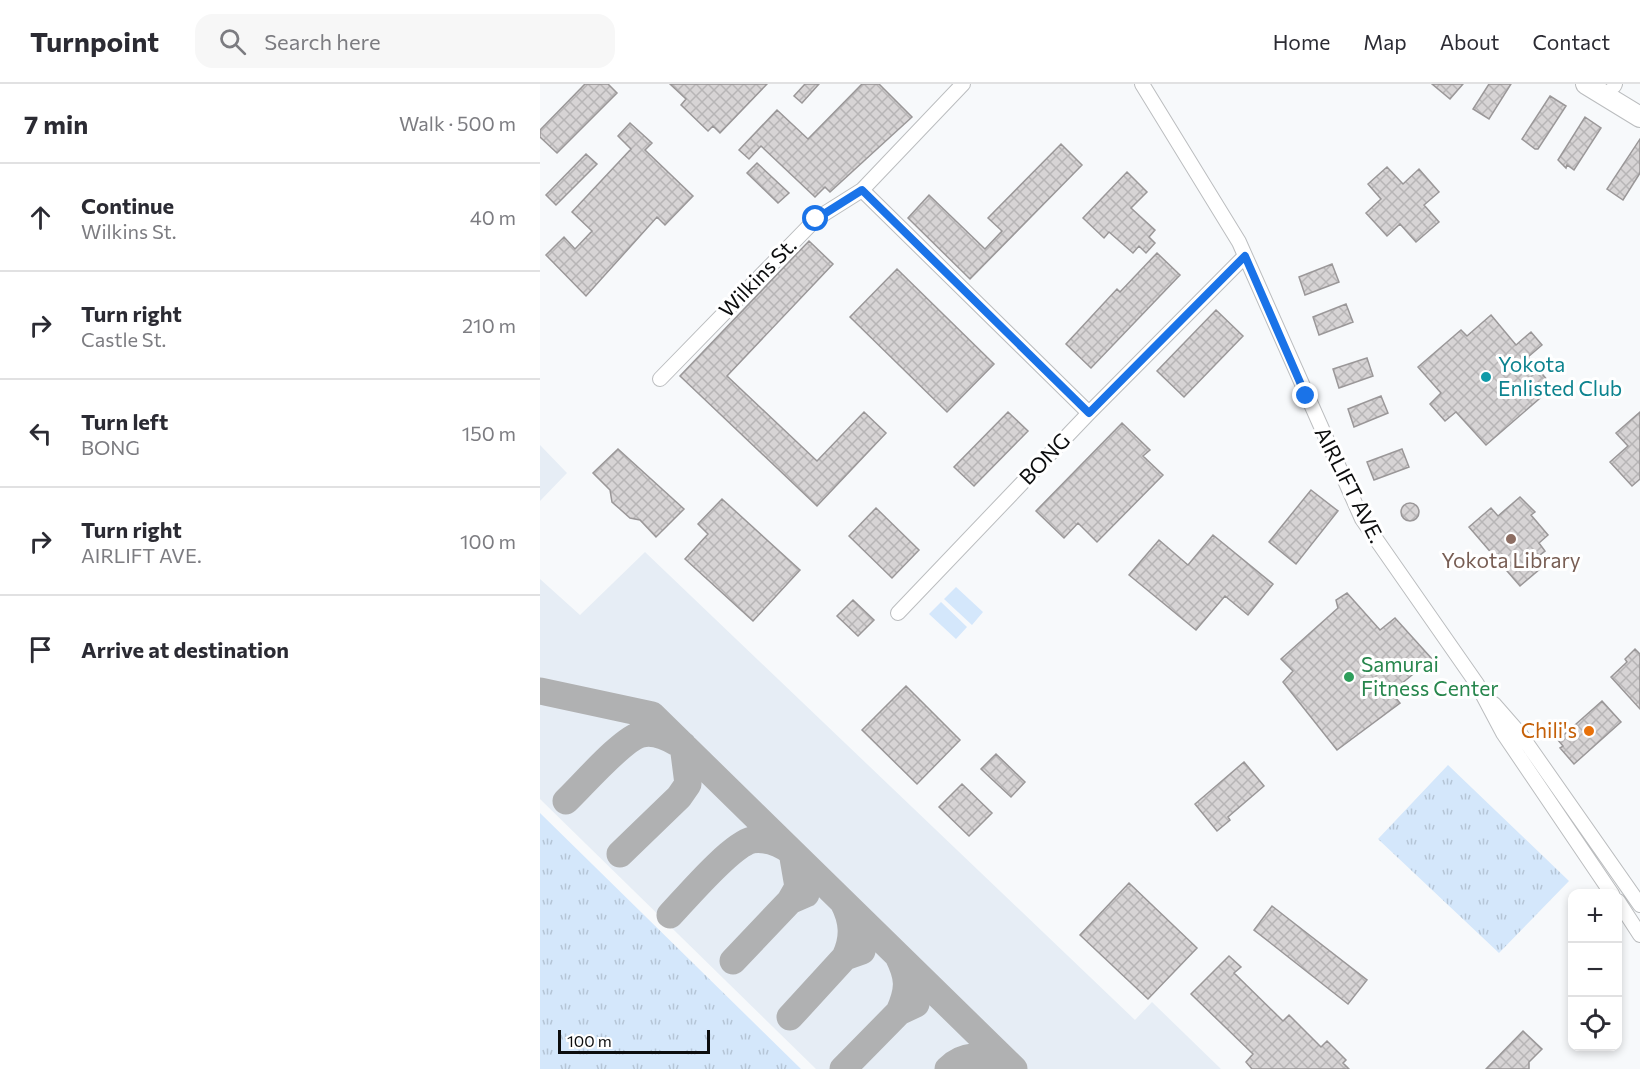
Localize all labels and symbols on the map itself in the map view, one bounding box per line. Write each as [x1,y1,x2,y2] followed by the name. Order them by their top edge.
[802,205,828,231] route start
[713,232,801,322] street label: Wilkins St.
[1498,351,1622,400] place label: Yokota Enlisted Club
[1479,370,1493,384] marker: Yokota Enlisted Club
[1292,382,1318,408] route end
[1310,422,1390,546] street label: AIRLIFT AVE.
[1013,427,1074,489] street label: BONG
[1504,532,1518,546] marker: Yokota Library
[1441,547,1581,572] place label: Yokota Library
[1361,651,1499,700] place label: Samurai Fitness Center
[1342,670,1356,684] marker: Samurai Fitness Center
[1521,717,1577,742] place label: Chili's
[1582,724,1596,738] marker: Chili's
[558,1027,710,1054] scale bar

